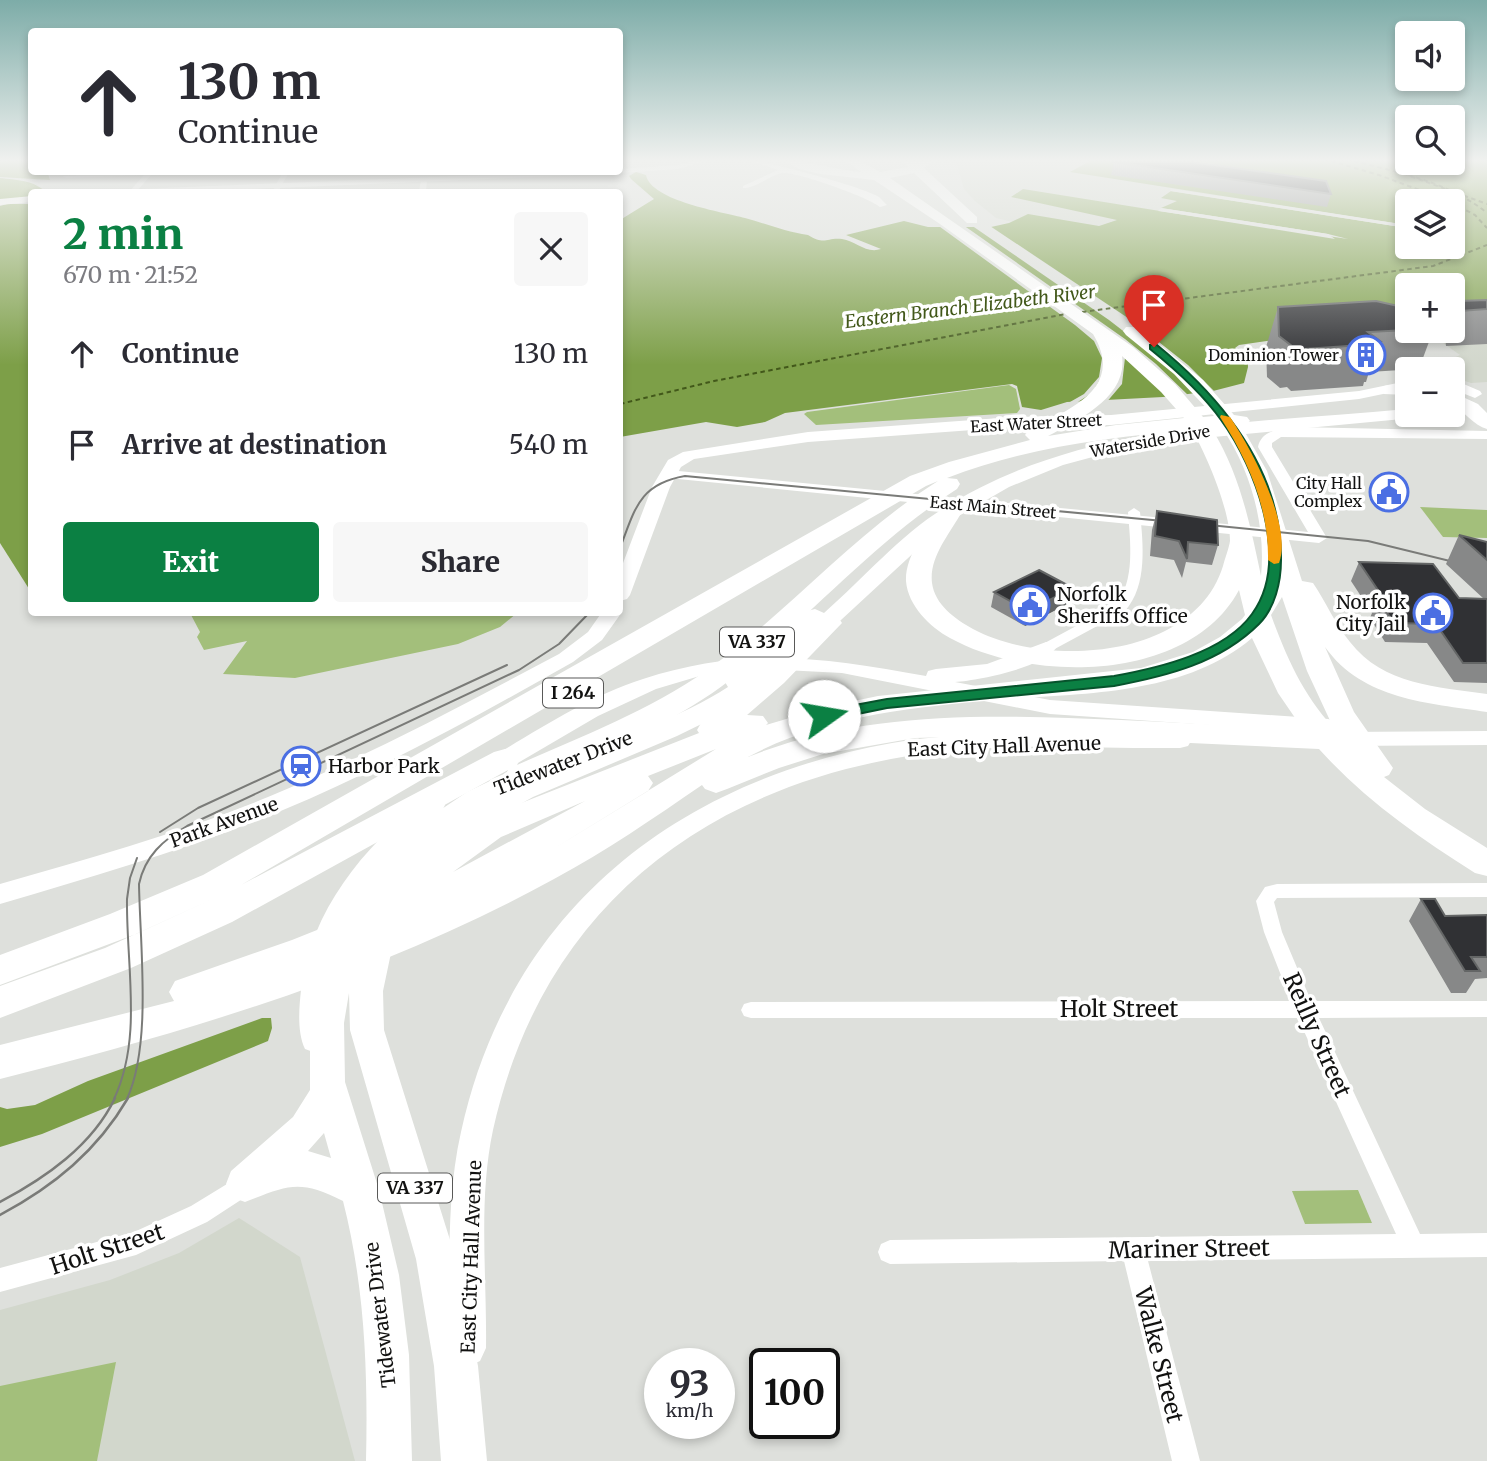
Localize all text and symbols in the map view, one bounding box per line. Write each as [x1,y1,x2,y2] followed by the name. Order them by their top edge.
[1395,21,1465,427] map controls
[1395,21,1465,91] button: sound
[178,51,321,112] text: 130 m
[63,56,154,147] icon: ahead
[1395,105,1465,175] button: search
[178,112,318,152] text: Continue
[1395,189,1465,259] button: layers
[63,208,183,260] text: 2 min
[514,212,588,286] button: close
[63,260,198,289] text: 670 m · 21:52
[1395,273,1465,343] button: +
[1124,275,1184,347] pin
[843,280,1097,333] water label: Eastern Branch Elizabeth River
[1135,286,1173,324] icon: arrive
[1345,334,1387,376] building icon: Dominion Tower
[63,335,101,373] icon: ahead
[122,337,239,370] text: Continue
[514,337,588,370] text: 130 m
[1208,345,1339,365] place label: Dominion Tower
[1395,357,1465,427] button: −
[970,410,1103,436] street label: East Water Street
[1088,421,1211,462] street label: Waterside Drive
[63,426,101,464] icon: arrive
[122,428,387,461] text: Arrive at destination
[509,428,588,461] text: 540 m
[1368,471,1410,513] public building icon: City Hall Complex
[1294,473,1362,511] place label: City Hall Complex
[929,492,1058,523] street label: East Main Street
[63,522,319,602] button: Exit
[333,522,588,602] button: Share
[1057,582,1188,628] place label: Norfolk Sheriffs Office
[1009,584,1051,626] public building icon: Norfolk Sheriffs Office
[1336,590,1406,636] place label: Norfolk City Jail
[1412,592,1454,634] public building icon: Norfolk City Jail
[720,628,794,656] road number: VA 337
[543,678,603,708] road number: I 264
[787,679,861,753] position arrow
[490,726,636,800] street label: Tidewater Drive
[907,731,1101,761] street label: East City Hall Avenue
[280,745,322,787] station icon: Harbor Park
[328,754,440,778] place label: Harbor Park
[167,791,281,853] street label: Park Avenue
[1277,968,1358,1102] street label: Reilly Street
[1060,994,1178,1023] street label: Holt Street
[456,1160,486,1354] street label: East City Hall Avenue
[378,1174,452,1203] road number: VA 337
[46,1216,168,1281] street label: Holt Street
[1108,1233,1270,1264] street label: Mariner Street
[359,1241,401,1389] street label: Tidewater Drive
[1128,1283,1190,1426] street label: Walke Street
[749,1348,840,1439] speed limit sign: 100
[669,1362,710,1406] text: 93
[666,1399,713,1422] text: km/h

